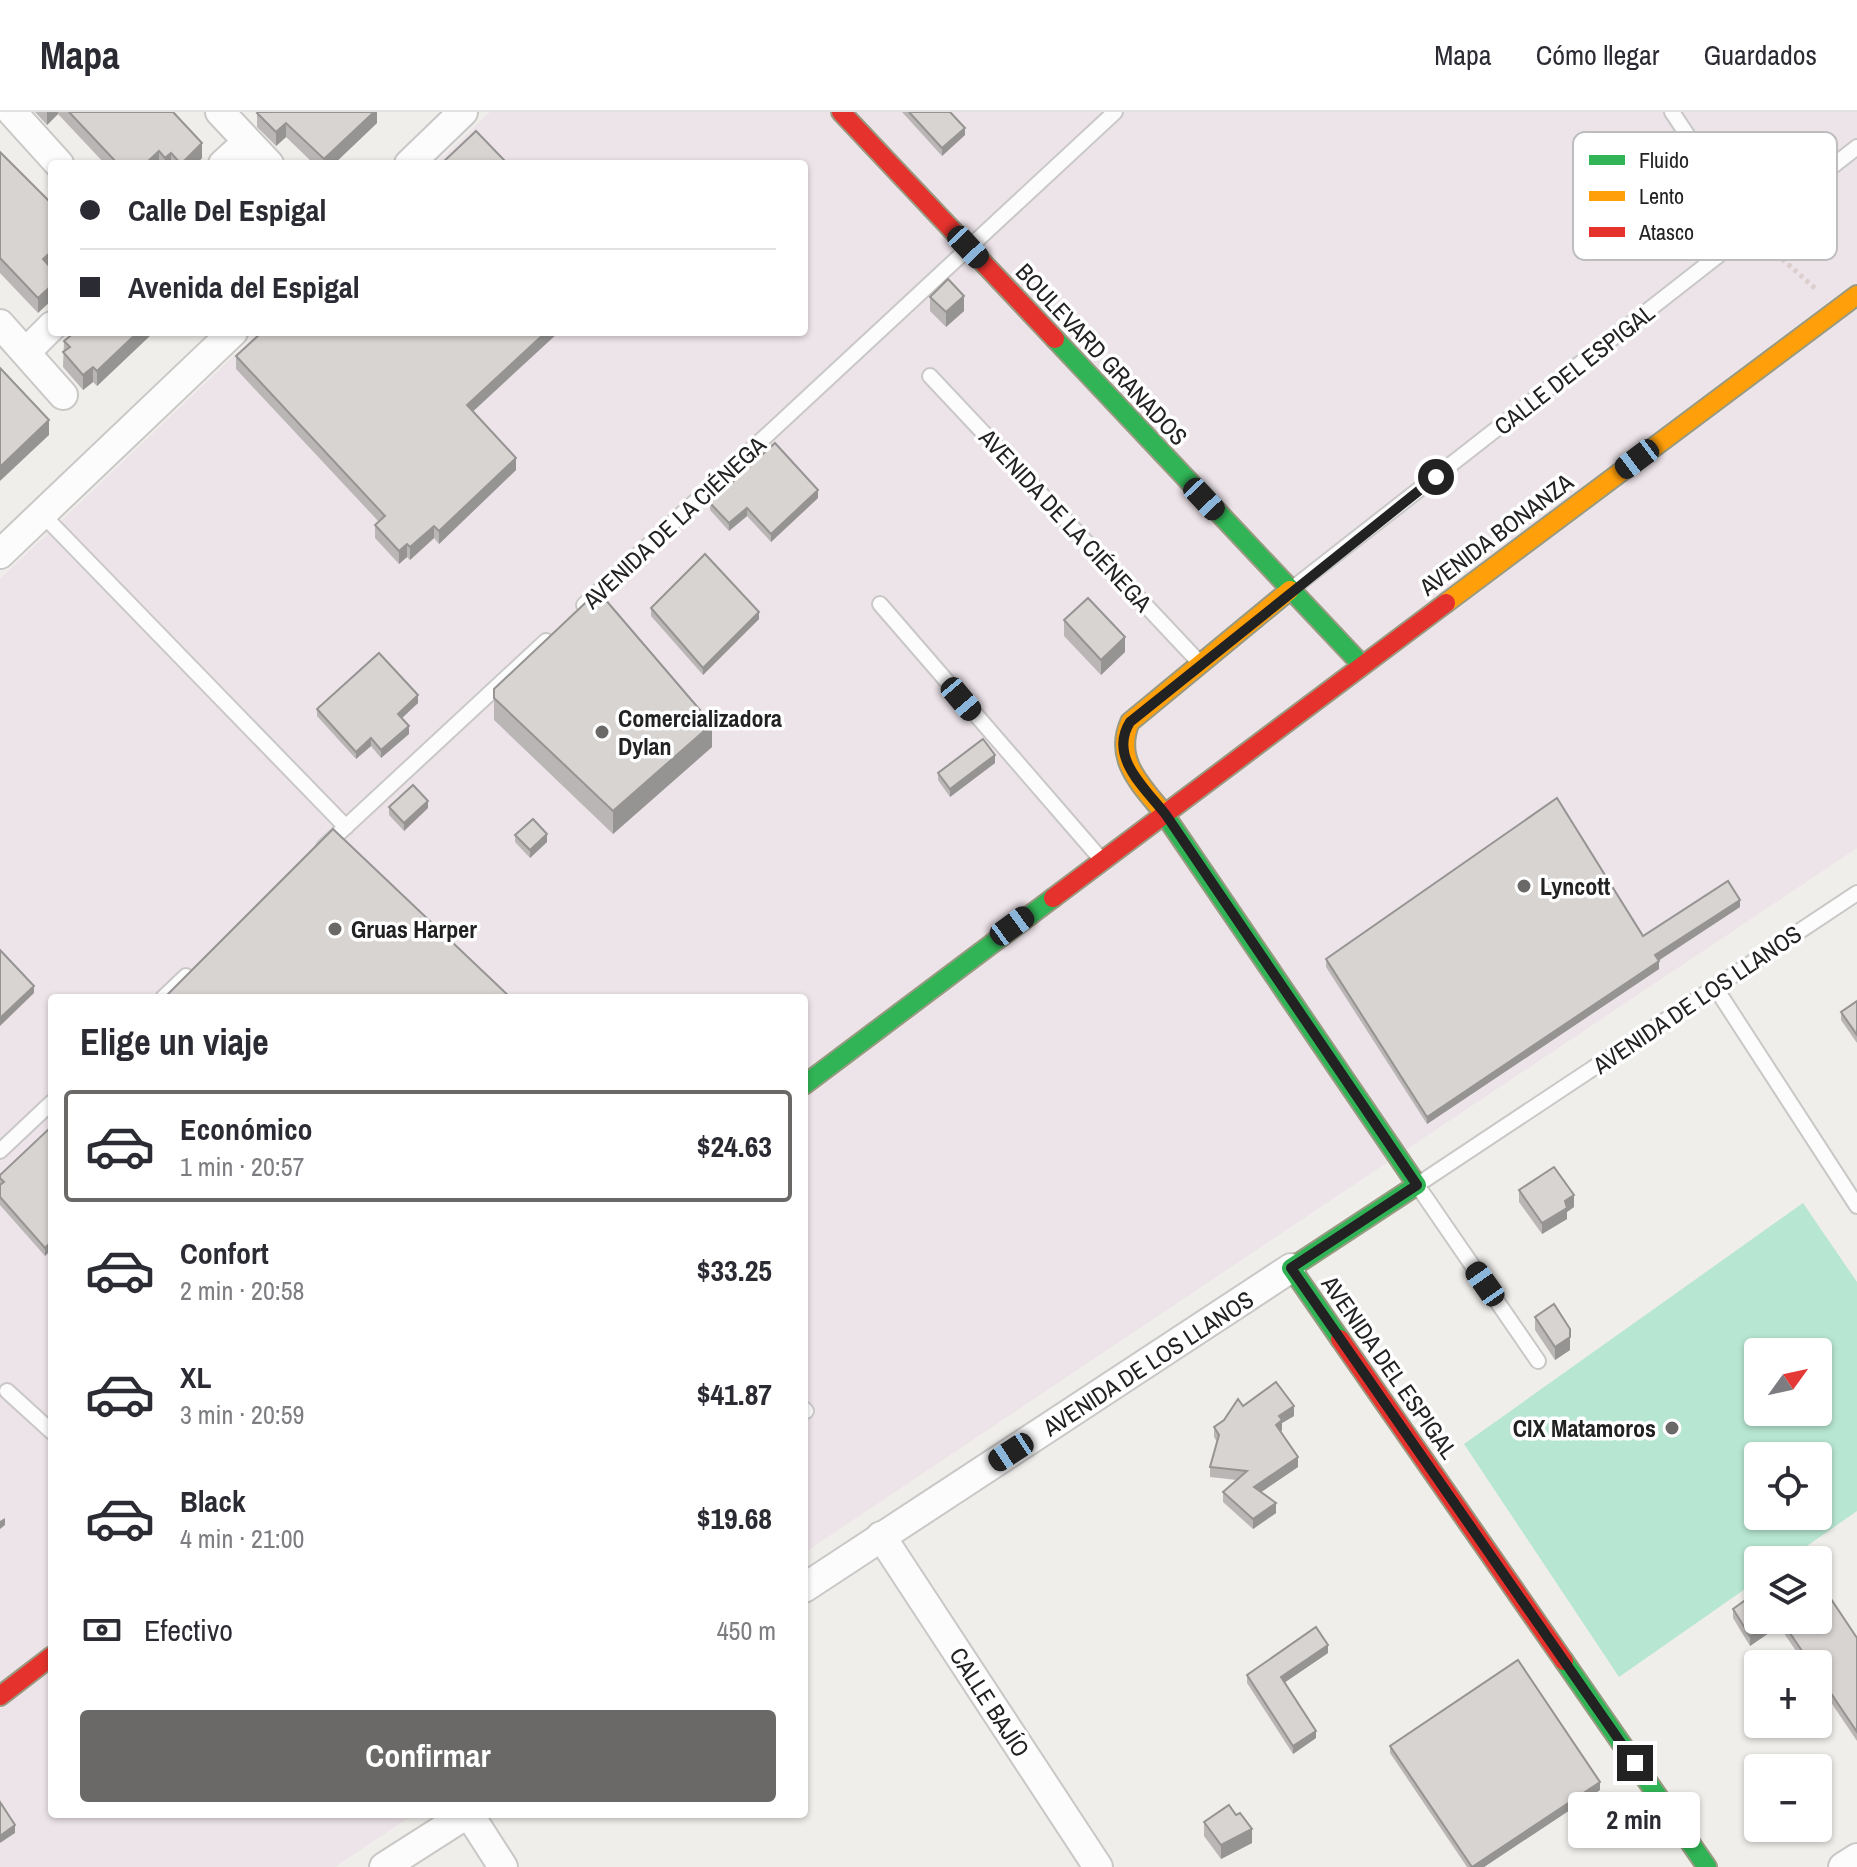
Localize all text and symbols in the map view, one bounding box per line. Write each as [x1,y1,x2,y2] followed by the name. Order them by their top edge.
[40,30,120,81] text: Mapa
[1434,36,1492,74] text: Mapa
[1536,36,1659,74] text: Cómo llegar
[1703,36,1817,74] text: Guardados
[1573,132,1837,260] legend
[1639,145,1689,175] text: Fluido
[1639,181,1684,211] text: Lento
[128,190,326,230] text: Calle Del Espigal
[1638,217,1694,247] text: Atasco
[943,221,993,273] car
[1009,256,1195,452] street label: BOULEVARD GRANADOS
[128,267,360,307] text: Avenida del Espigal
[1487,296,1661,442] street label: CALLE DEL ESPIGAL
[972,421,1160,619] street label: AVENIDA DE LA CIÉNEGA
[575,428,773,616] street label: AVENIDA DE LA CIÉNEGA
[1611,435,1663,483] car
[1418,459,1454,495] route start
[1412,465,1580,603] street label: AVENIDA BONANZA
[1179,473,1229,525] car
[936,673,986,725] car
[618,702,782,762] place label: Comercializadora Dylan
[593,723,611,741] marker: Comercializadora Dylan
[1540,870,1611,902] place label: Lyncott
[1515,877,1533,895] marker: Lyncott
[986,902,1038,950] car
[351,913,477,945] place label: Gruas Harper
[1586,917,1807,1081] street label: AVENIDA DE LOS LLANOS
[326,920,344,938] marker: Gruas Harper
[80,1018,269,1066] text: Elige un viaje
[180,1109,313,1149] text: Económico
[84,1110,156,1182] icon: car
[697,1126,772,1166] text: $24.63
[180,1149,304,1184] text: 1 min · 20:57
[180,1233,269,1273] text: Confort
[84,1234,156,1306] icon: car
[697,1250,772,1290] text: $33.25
[1461,1257,1509,1311] car
[1314,1268,1465,1465] street label: AVENIDA DEL ESPIGAL
[180,1273,304,1308] text: 2 min · 20:58
[1036,1283,1259,1444] street label: AVENIDA DE LOS LLANOS
[1744,1338,1832,1426] north arrow
[1744,1338,1832,1842] map controls
[180,1357,211,1397] text: XL
[84,1358,156,1430] icon: car
[697,1374,772,1414] text: $41.87
[180,1397,304,1432] text: 3 min · 20:59
[1513,1412,1656,1444] place label: CIX Matamoros
[1663,1419,1681,1437] marker: CIX Matamoros
[984,1429,1038,1475] car
[1744,1442,1832,1530] button: locate
[180,1481,246,1521] text: Black
[84,1482,156,1554] icon: car
[697,1498,772,1538] text: $19.68
[180,1521,304,1556] text: 4 min · 21:00
[1744,1546,1832,1634] button: layers
[80,1608,124,1652] icon: cash
[144,1610,233,1650] text: Efectivo
[717,1613,776,1648] text: 450 m
[943,1641,1037,1763] street label: CALLE BAJÍO
[1744,1650,1832,1738] button: +
[80,1710,776,1802] button: Confirmar
[1617,1745,1653,1781] route end
[1744,1754,1832,1842] button: −
[1569,1791,1701,1847] callout: 2 min
[1606,1802,1662,1837] text: 2 min

